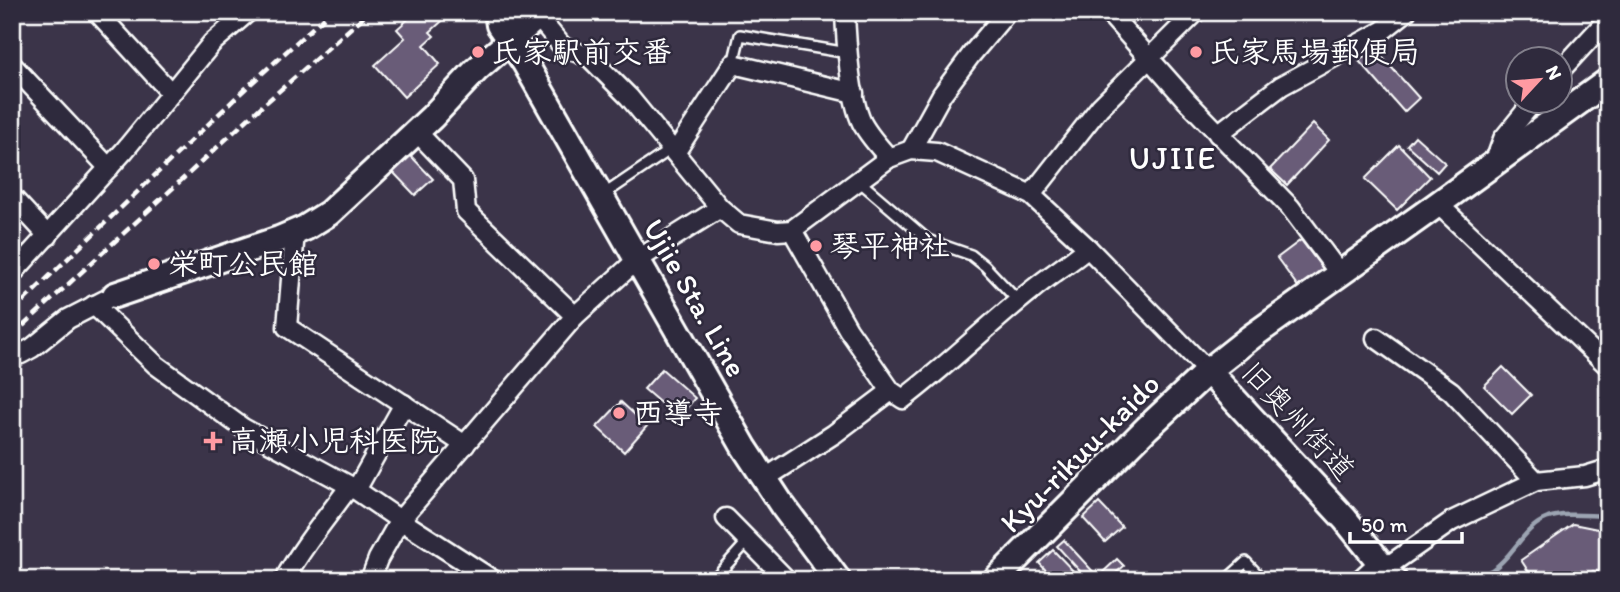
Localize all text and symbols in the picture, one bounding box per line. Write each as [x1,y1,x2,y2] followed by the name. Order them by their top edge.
[492,33,672,70] place label: 氏家駅前交番
[1210,33,1420,70] place label: 氏家馬場郵便局
[470,44,486,60] marker: 氏家駅前交番
[1188,44,1204,60] marker: 氏家馬場郵便局
[1504,46,1574,116] north arrow
[1541,62,1567,84] text: N
[1129,139,1217,177] district label: UJIIE
[635,212,755,383] street label: Ujiie Sta. Line
[830,227,950,264] place label: 琴平神社
[808,238,824,254] marker: 琴平神社
[168,245,318,282] place label: 栄町公民館
[146,256,162,272] marker: 栄町公民館
[1234,353,1363,488] street label: 旧奥州街道
[992,365,1167,540] street label: Kyu-rikuu-kaido
[633,394,723,431] place label: 西導寺
[611,405,627,421] marker: 西導寺
[229,422,439,459] place label: 高瀬小児科医院
[203,431,223,451] marker: 高瀬小児科医院
[1350,501,1462,545] scale bar
[1361,512,1408,537] text: 50 m

